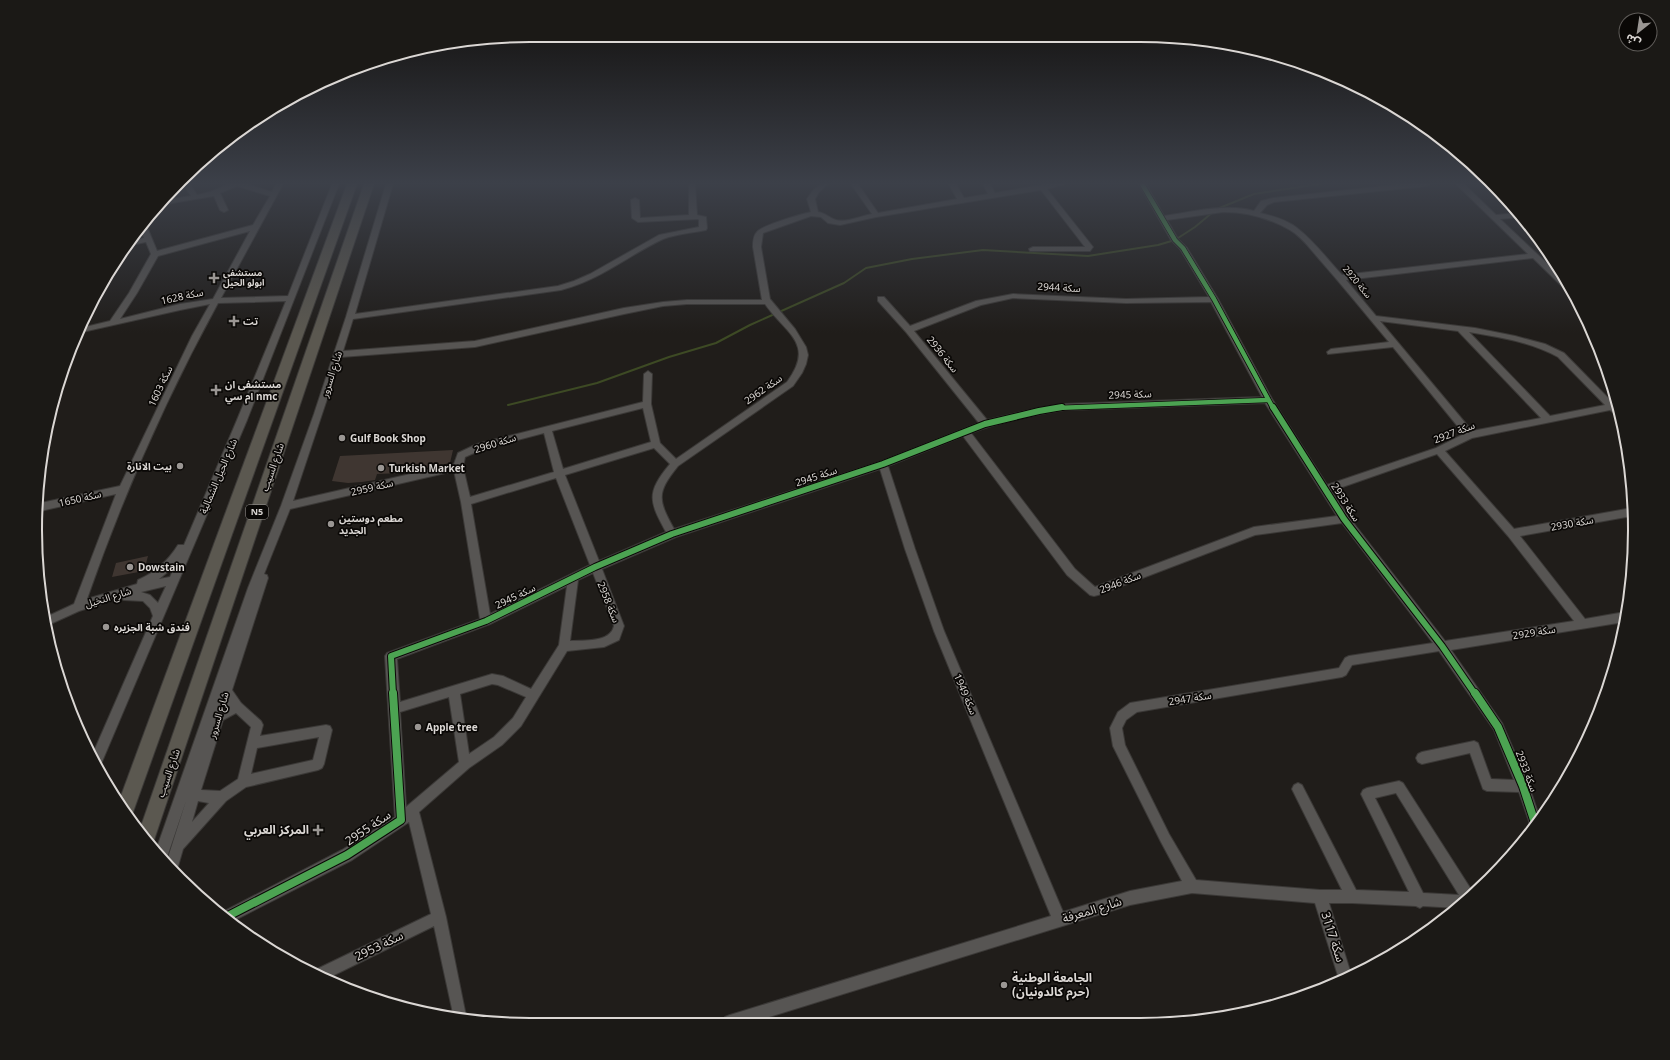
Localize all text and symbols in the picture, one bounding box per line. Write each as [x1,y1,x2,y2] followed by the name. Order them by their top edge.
[1618,12,1658,52] north arrow
[1622,31,1643,51] text: ش
[1340,263,1375,301] street label: سكة 2920
[223,266,265,289] place label: مستشفى ابولو الحيل
[208,272,220,284] marker: مستشفى ابولو الحيل
[1037,279,1081,295] street label: سكة 2944
[159,285,205,307] street label: سكة 1628
[243,314,258,328] place label: تت
[228,315,240,327] marker: تت
[924,333,962,375] street label: سكة 2936
[317,349,346,400] street label: شارع السرور
[145,363,176,409] street label: سكة 1603
[741,371,785,407] street label: سكة 2962
[225,377,281,405] place label: مستشفى ان ام سي nmc
[210,384,222,396] marker: مستشفى ان ام سي nmc
[1108,386,1152,402] street label: سكة 2945
[1431,418,1477,446] street label: سكة 2927
[472,430,518,456] street label: سكة 2960
[350,431,426,445] place label: Gulf Book Shop
[337,433,347,443] marker: Gulf Book Shop
[196,436,241,516] street label: شارع الحيل الشمالية
[257,441,288,493] street label: شارع السيب
[127,459,172,473] place label: بيت الانارة
[175,461,185,471] marker: بيت الانارة
[389,461,466,475] place label: Turkish Market
[376,463,386,473] marker: Turkish Market
[793,463,839,489] street label: سكة 2945
[349,475,395,499] street label: سكة 2959
[1328,480,1364,524] street label: سكة 2933
[57,486,103,510] street label: سكة 1650
[246,505,268,519] road number: N5
[339,511,403,537] place label: مطعم دوستين الجديد
[1549,512,1595,534] street label: سكة 2930
[326,519,336,529] marker: مطعم دوستين الجديد
[138,560,185,574] place label: Dowstain
[125,562,135,572] marker: Dowstain
[1097,568,1143,596] street label: سكة 2946
[594,579,624,625] street label: سكة 2958
[492,580,538,612] street label: سكة 2945
[83,583,133,612] street label: شارع النخيل
[114,620,190,634] place label: فندق شبة الجزيره
[101,622,111,632] marker: فندق شبة الجزيره
[1512,622,1557,642] street label: سكة 2929
[951,671,981,717] street label: سكة 1949
[1168,688,1213,708] street label: سكة 2947
[204,690,233,741] street label: شارع السرور
[426,720,478,734] place label: Apple tree
[413,722,423,732] marker: Apple tree
[153,747,184,799] street label: شارع السيب
[1513,748,1541,794] street label: سكة 2933
[341,806,394,849] street label: سكة 2955
[244,821,309,840] place label: المركز العربي
[312,824,324,836] marker: المركز العربي
[1060,892,1124,928] street label: شارع المعرفة
[1317,910,1350,964] street label: سكة 3117
[352,927,406,965] street label: سكة 2953
[1012,969,1092,1001] place label: الجامعة الوطنية (حرم كالدونيان)
[999,980,1009,990] marker: الجامعة الوطنية (حرم كالدونيان)

